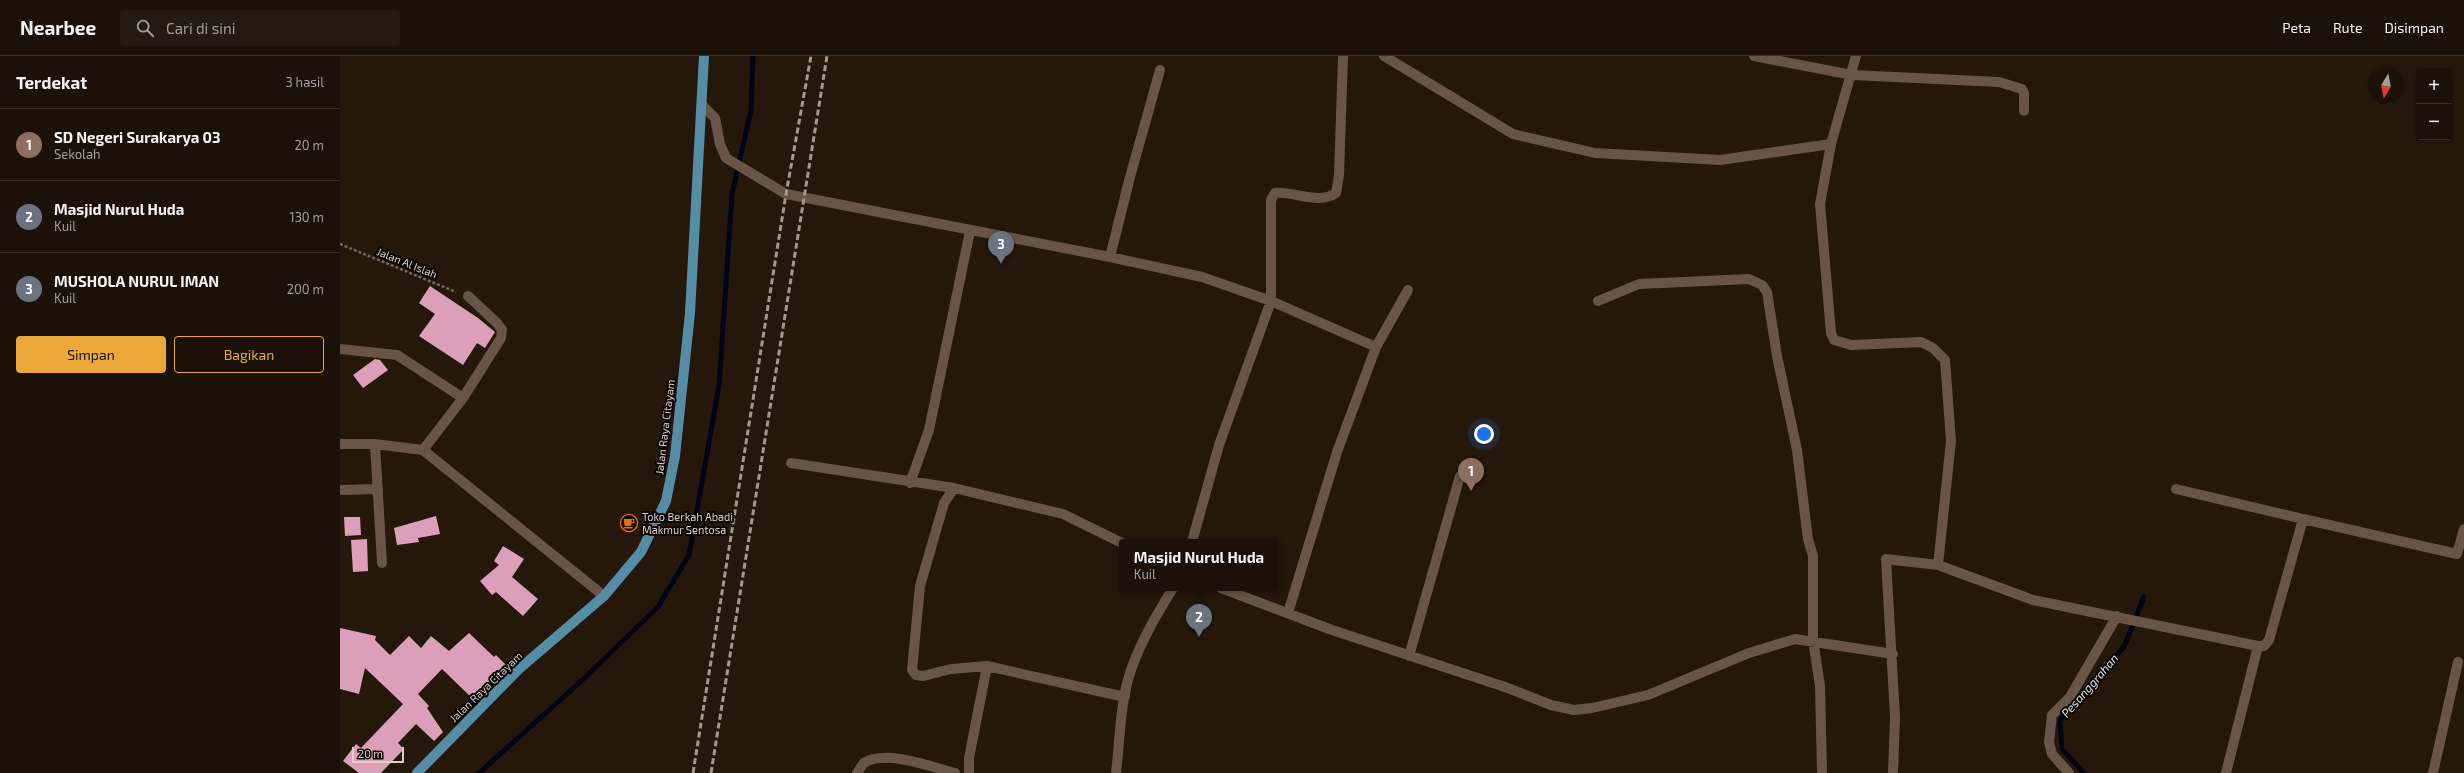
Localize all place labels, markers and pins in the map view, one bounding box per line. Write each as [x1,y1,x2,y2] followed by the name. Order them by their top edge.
[988,231,1014,264] pin: 3
[1458,458,1484,491] pin: 1
[642,510,733,536] place label: Toko Berkah Abadi Makmur Sentosa
[619,513,639,533] cafe icon: Toko Berkah Abadi Makmur Sentosa
[1186,604,1212,637] pin: 2

